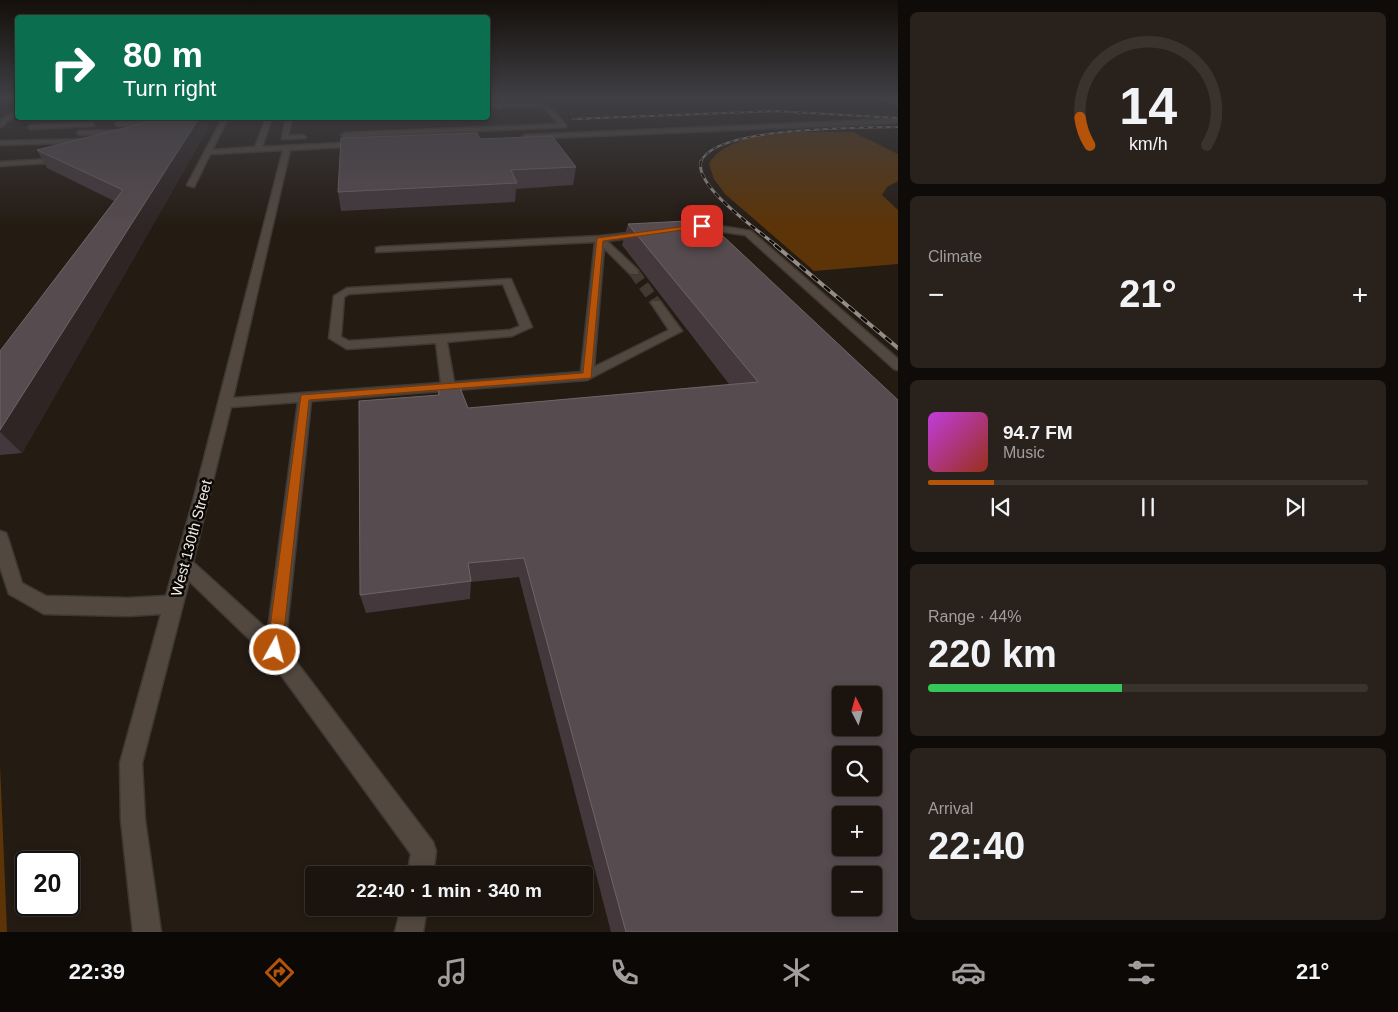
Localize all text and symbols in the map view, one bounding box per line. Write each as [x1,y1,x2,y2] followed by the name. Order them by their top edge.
[40,35,105,100] icon: right
[123,35,203,74] text: 80 m
[123,76,216,101] text: Turn right
[1119,77,1177,135] text: 14
[1129,134,1167,154] text: km/h
[681,205,723,247] pin
[688,212,716,240] icon: arrive
[928,248,982,265] text: Climate
[1119,273,1177,315] text: 21°
[928,279,944,310] text: −
[1352,279,1368,310] text: +
[1003,422,1073,443] text: 94.7 FM
[1003,444,1045,461] text: Music
[167,477,215,598] street label: West 130th Street
[987,493,1015,521] icon: previous
[1134,493,1162,521] icon: pause
[1281,493,1309,521] icon: next
[928,608,1021,625] text: Range · 44%
[248,623,300,675] position arrow
[928,633,1057,675] text: 220 km
[832,686,882,736] north arrow
[832,686,882,916] map controls
[832,746,882,796] button: search
[928,800,973,817] text: Arrival
[832,806,882,856] button: +
[928,825,1025,867] text: 22:40
[15,851,80,916] speed limit sign: 20
[832,866,882,916] button: −
[356,880,542,901] text: 22:40 · 1 min · 340 m
[262,955,297,990] icon: directions
[435,955,470,990] icon: music
[607,955,642,990] icon: phone
[779,955,814,990] icon: climate
[951,955,986,990] icon: car
[1124,955,1159,990] icon: filters
[69,959,125,984] text: 22:39
[1296,959,1329,984] text: 21°

